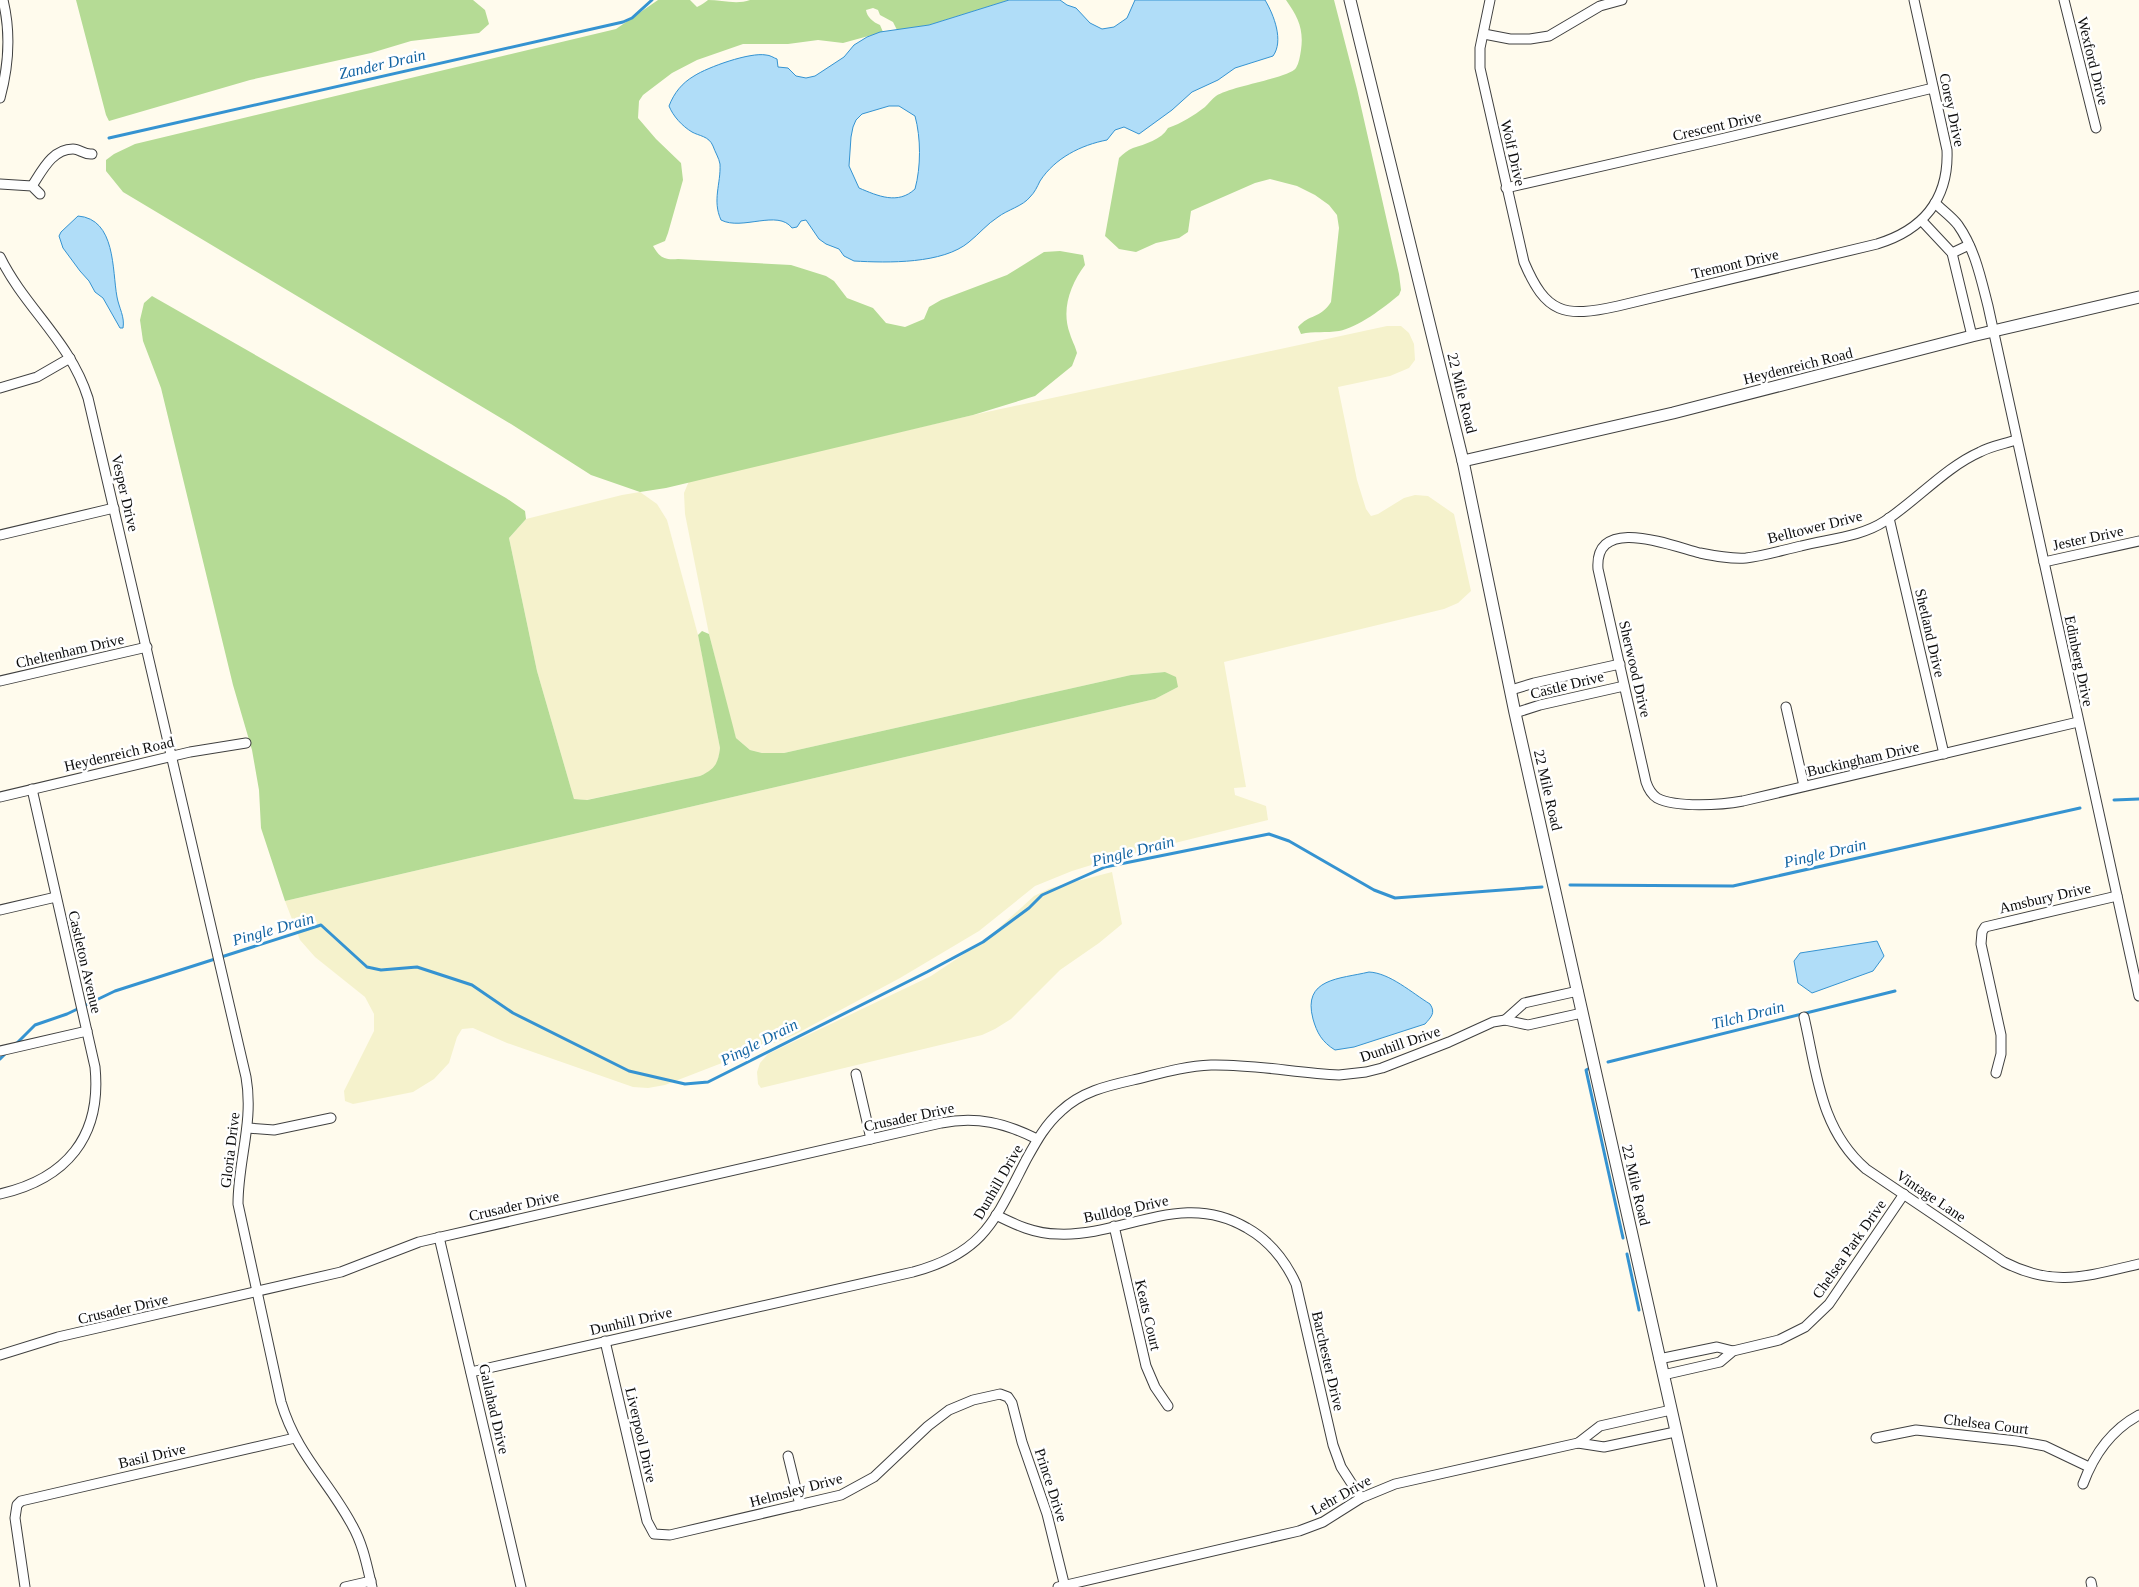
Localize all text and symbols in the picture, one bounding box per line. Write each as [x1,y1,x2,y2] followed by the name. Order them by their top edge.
[2074,15,2112,107] street label: Wexford Drive
[337,46,427,82] water label: Zander Drain
[1936,72,1968,148] street label: Corey Drive
[1671,108,1763,144] street label: Crescent Drive
[1498,118,1528,188] street label: Wolf Drive
[1690,246,1781,282] street label: Tremont Drive
[1742,345,1855,387] street label: Heydenreich Road
[1444,351,1480,435] street label: 22 Mile Road
[108,453,142,533] street label: Vesper Drive
[1766,507,1864,547] street label: Belltower Drive
[2051,523,2125,553] street label: Jester Drive
[1912,587,1948,679] street label: Shetland Drive
[2062,614,2097,708] street label: Edinberg Drive
[1616,619,1654,719] street label: Sherwood Drive
[14,631,126,671] street label: Cheltenham Drive
[1528,668,1606,702] street label: Castle Drive
[63,733,176,774] street label: Heydenreich Road
[1805,738,1921,780] street label: Buckingham Drive
[1531,748,1565,832] street label: 22 Mile Road
[1089,833,1176,871] water label: Pingle Drain
[1781,835,1868,872] water label: Pingle Drain
[1998,880,2093,916] street label: Amsbury Drive
[65,909,105,1015] street label: Castleton Avenue
[229,909,316,950] water label: Pingle Drain
[1710,998,1786,1032] water label: Tilch Drain
[717,1015,801,1070] water label: Pingle Drain
[1358,1023,1443,1065] street label: Dunhill Drive
[862,1100,956,1134] street label: Crusader Drive
[217,1111,243,1189] street label: Gloria Drive
[970,1141,1026,1222] street label: Dunhill Drive
[1619,1143,1653,1227] street label: 22 Mile Road
[1893,1167,1969,1225] street label: Vintage Lane
[467,1188,561,1224] street label: Crusader Drive
[1082,1192,1170,1226] street label: Bulldog Drive
[1809,1196,1889,1301] street label: Chelsea Park Drive
[1132,1278,1164,1353] street label: Keats Court
[76,1291,170,1327] street label: Crusader Drive
[588,1304,674,1338] street label: Dunhill Drive
[1309,1309,1347,1413] street label: Barchester Drive
[476,1362,512,1456] street label: Gallahad Drive
[622,1386,660,1484] street label: Liverpool Drive
[1943,1411,2030,1437] street label: Chelsea Court
[117,1440,188,1472] street label: Basil Drive
[1032,1446,1070,1524] street label: Prince Drive
[748,1470,844,1510] street label: Helmsley Drive
[1308,1472,1374,1518] street label: Lehr Drive

